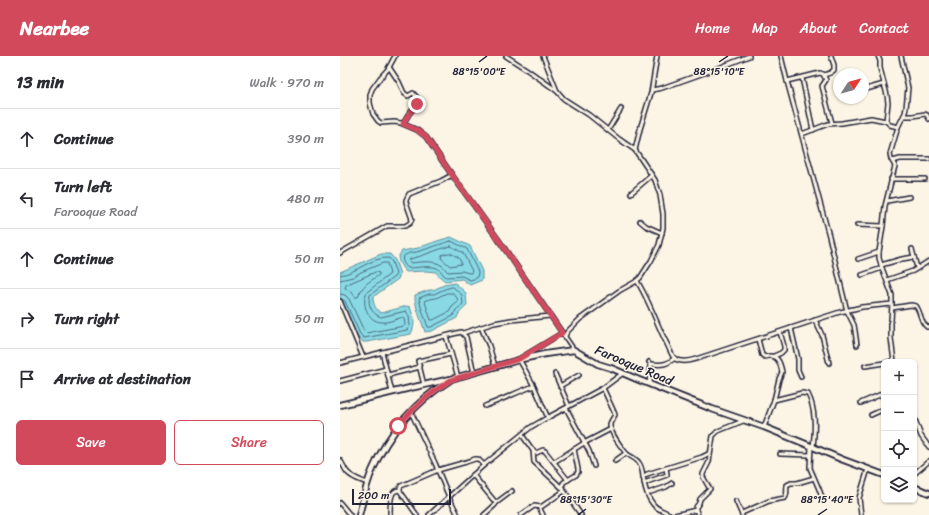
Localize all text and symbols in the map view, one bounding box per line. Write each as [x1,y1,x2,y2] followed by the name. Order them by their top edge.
[20,12,89,45] text: Nearbee
[695,16,730,41] text: Home
[752,16,778,41] text: Map
[800,16,837,41] text: About
[859,16,909,41] text: Contact
[453,63,507,81] text: 88°15'00"E
[694,63,746,81] text: 88°15'10"E
[16,67,64,97] text: 13 min
[833,68,869,104] north arrow
[250,71,324,94] text: Walk · 970 m
[408,95,426,113] route end
[54,126,114,152] text: Continue
[287,127,324,150] text: 390 m
[16,128,38,150] icon: ahead
[54,174,112,200] text: Turn left
[286,187,324,210] text: 480 m
[16,188,38,210] icon: left
[54,200,137,223] text: Farooque Road
[54,246,114,272] text: Continue
[294,247,324,270] text: 50 m
[16,248,38,270] icon: ahead
[54,306,119,332] text: Turn right
[294,307,324,330] text: 50 m
[16,308,38,330] icon: right
[591,338,678,392] street label: Farooque Road
[881,359,917,503] map controls
[881,359,917,395] button: +
[54,366,191,392] text: Arrive at destination
[16,368,38,390] icon: arrive
[881,395,917,431] button: −
[389,417,407,435] route start
[16,420,166,465] button: Save
[174,420,324,465] button: Share
[881,431,917,467] button: locate
[881,467,917,503] button: layers
[358,486,390,505] text: 200 m
[352,487,451,506] scale bar
[560,491,613,509] text: 88°15'30"E
[801,491,855,509] text: 88°15'40"E

